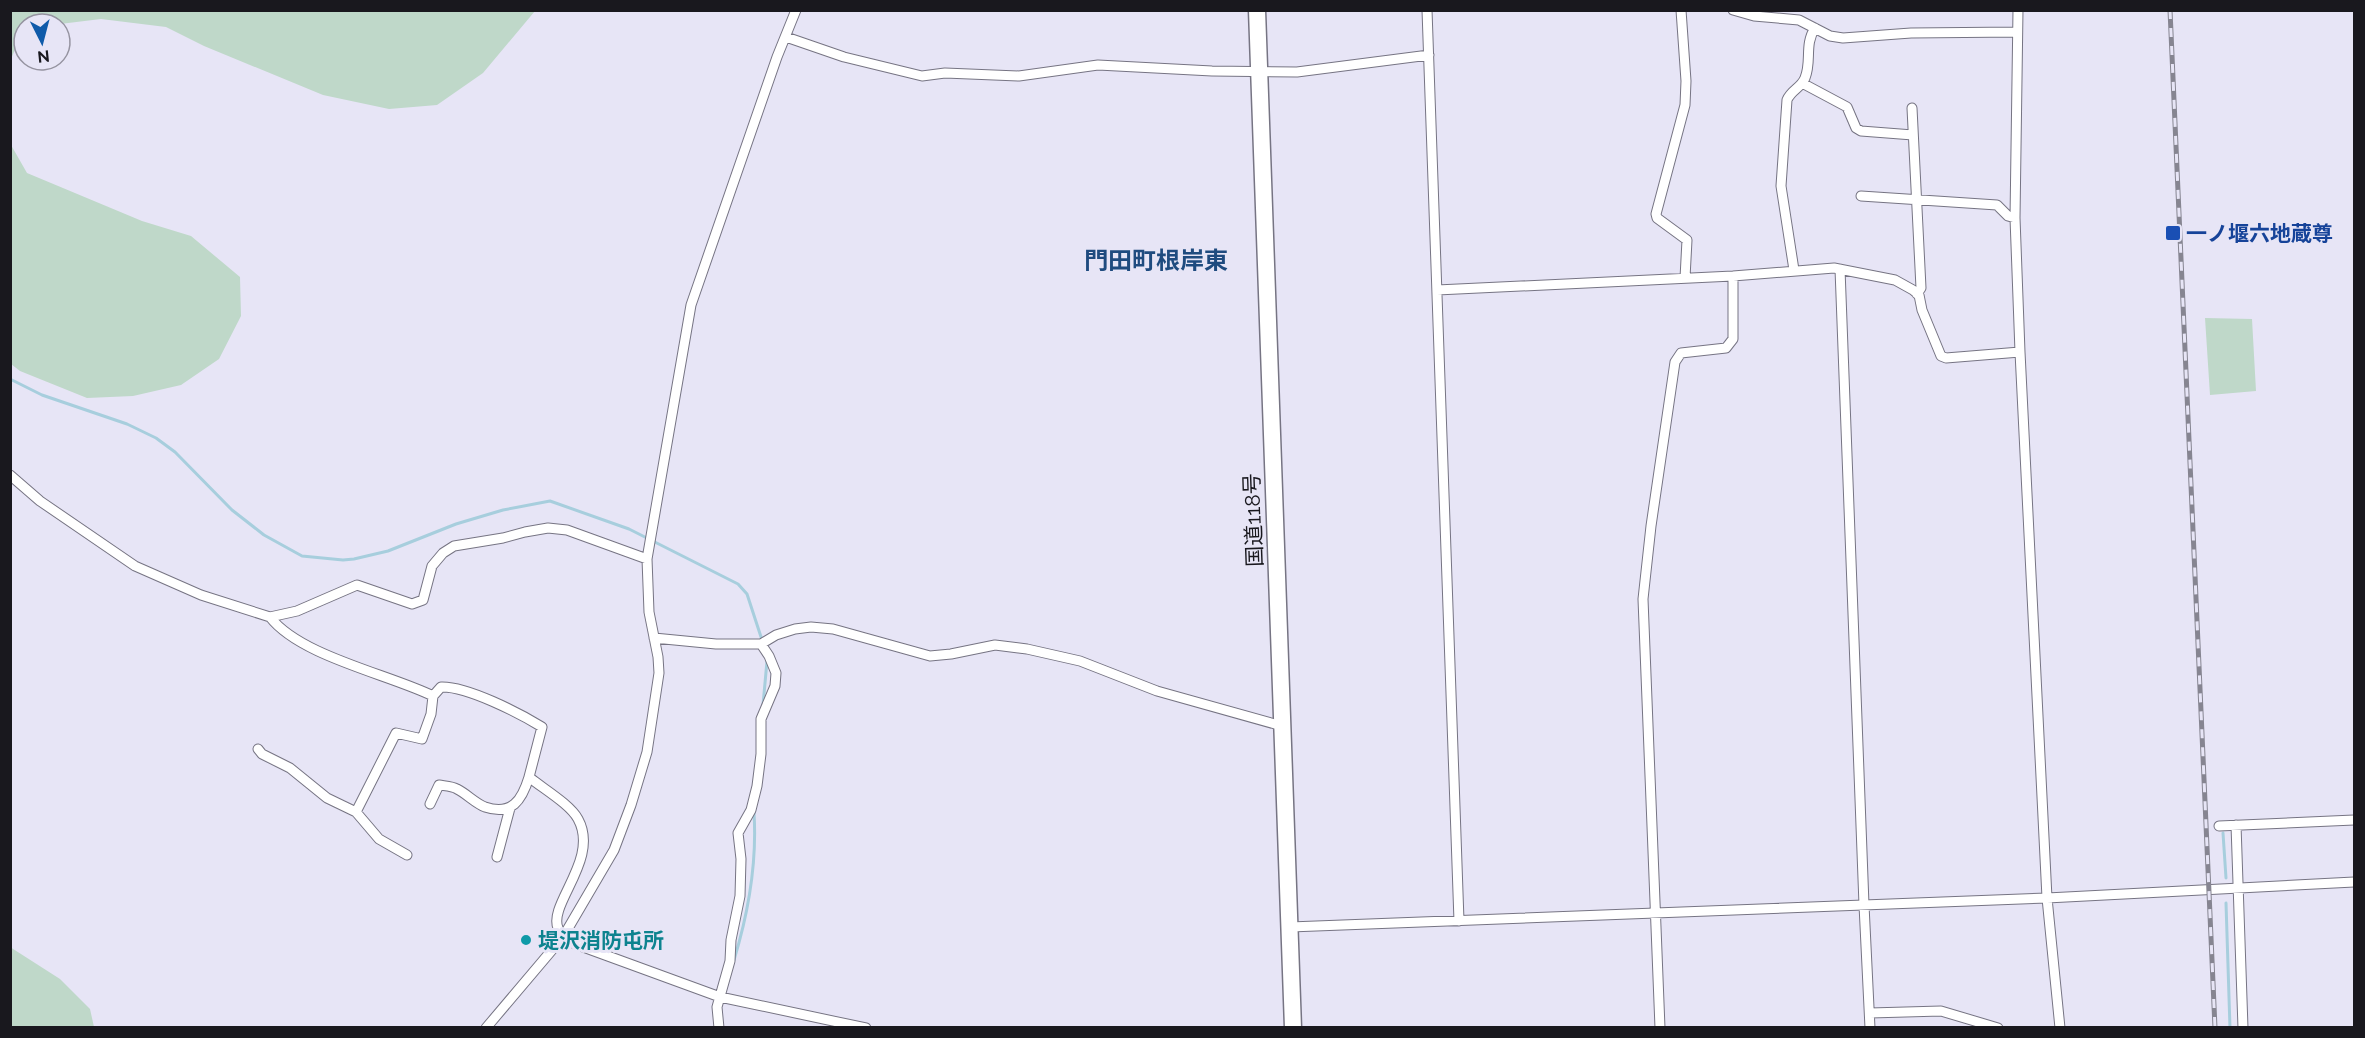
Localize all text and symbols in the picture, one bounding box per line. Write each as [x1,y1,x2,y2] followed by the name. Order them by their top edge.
[12,12,72,72] north arrow
[36,46,51,67] text: N
[2186,221,2333,246] place label: 一ノ堰六地蔵尊
[2164,224,2182,242] marker: 一ノ堰六地蔵尊
[1084,246,1228,275] district label: 門田町根岸東
[1239,473,1267,567] street label: 国道118号
[538,928,664,953] place label: 堤沢消防屯所
[519,933,533,947] marker: 堤沢消防屯所

